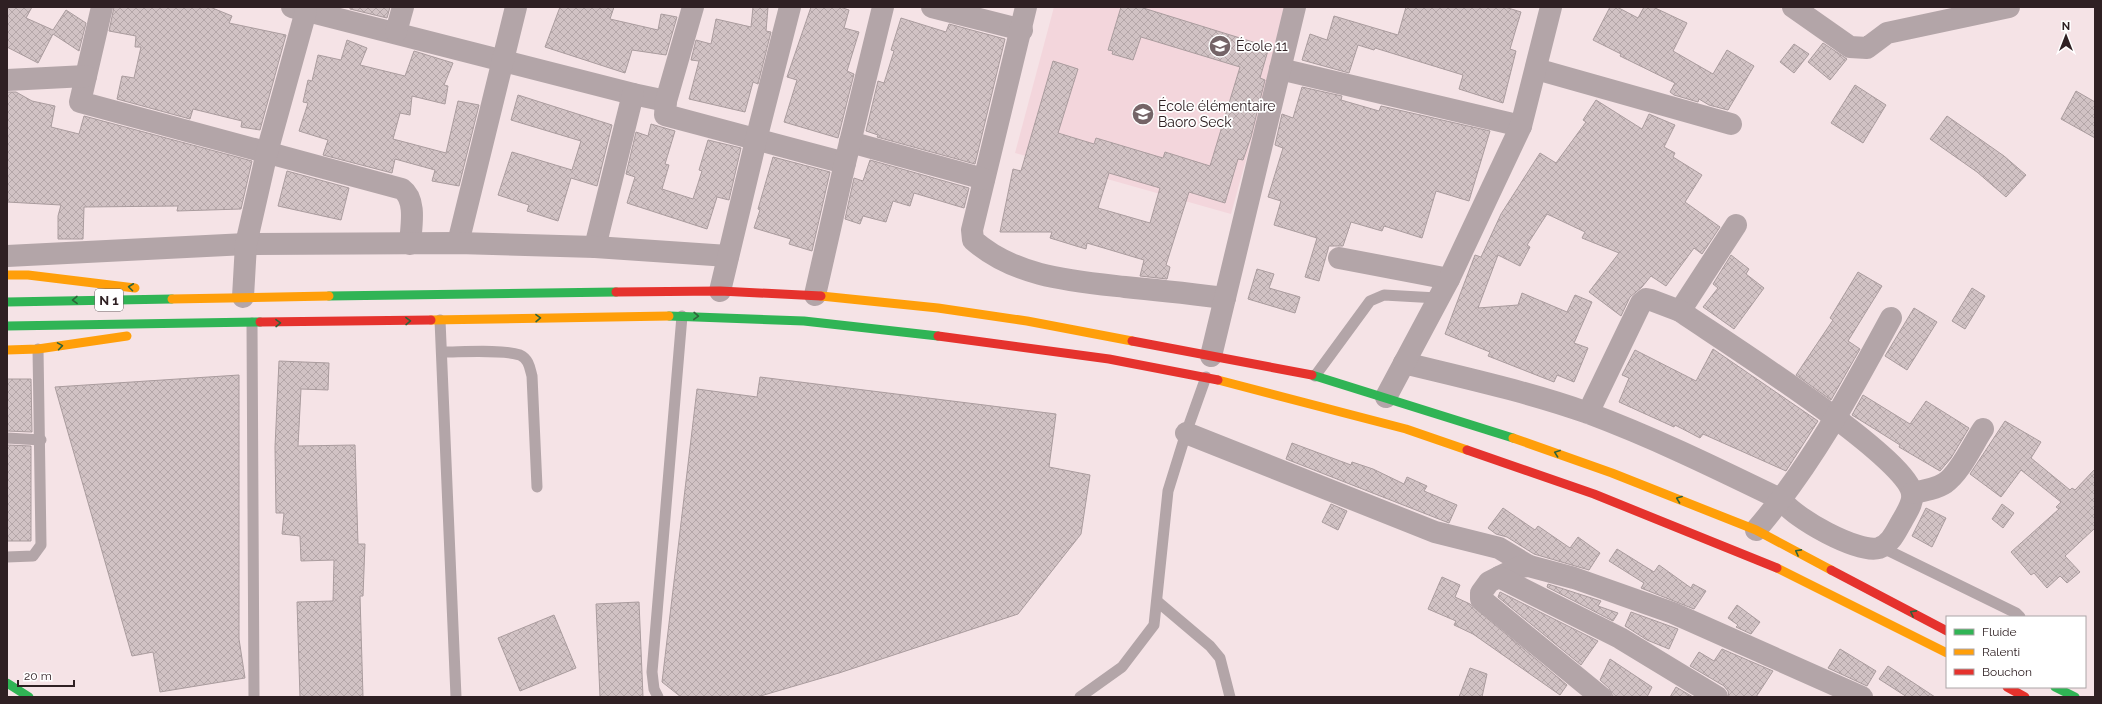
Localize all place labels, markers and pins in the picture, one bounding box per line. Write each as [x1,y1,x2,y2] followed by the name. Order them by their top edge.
[1207,33,1233,59] school or university icon: École 11
[1236,37,1288,54] place label: École 11
[1158,97,1276,130] place label: École élémentaire Baoro Seck
[1130,101,1156,127] school or university icon: École élémentaire Baoro Seck

